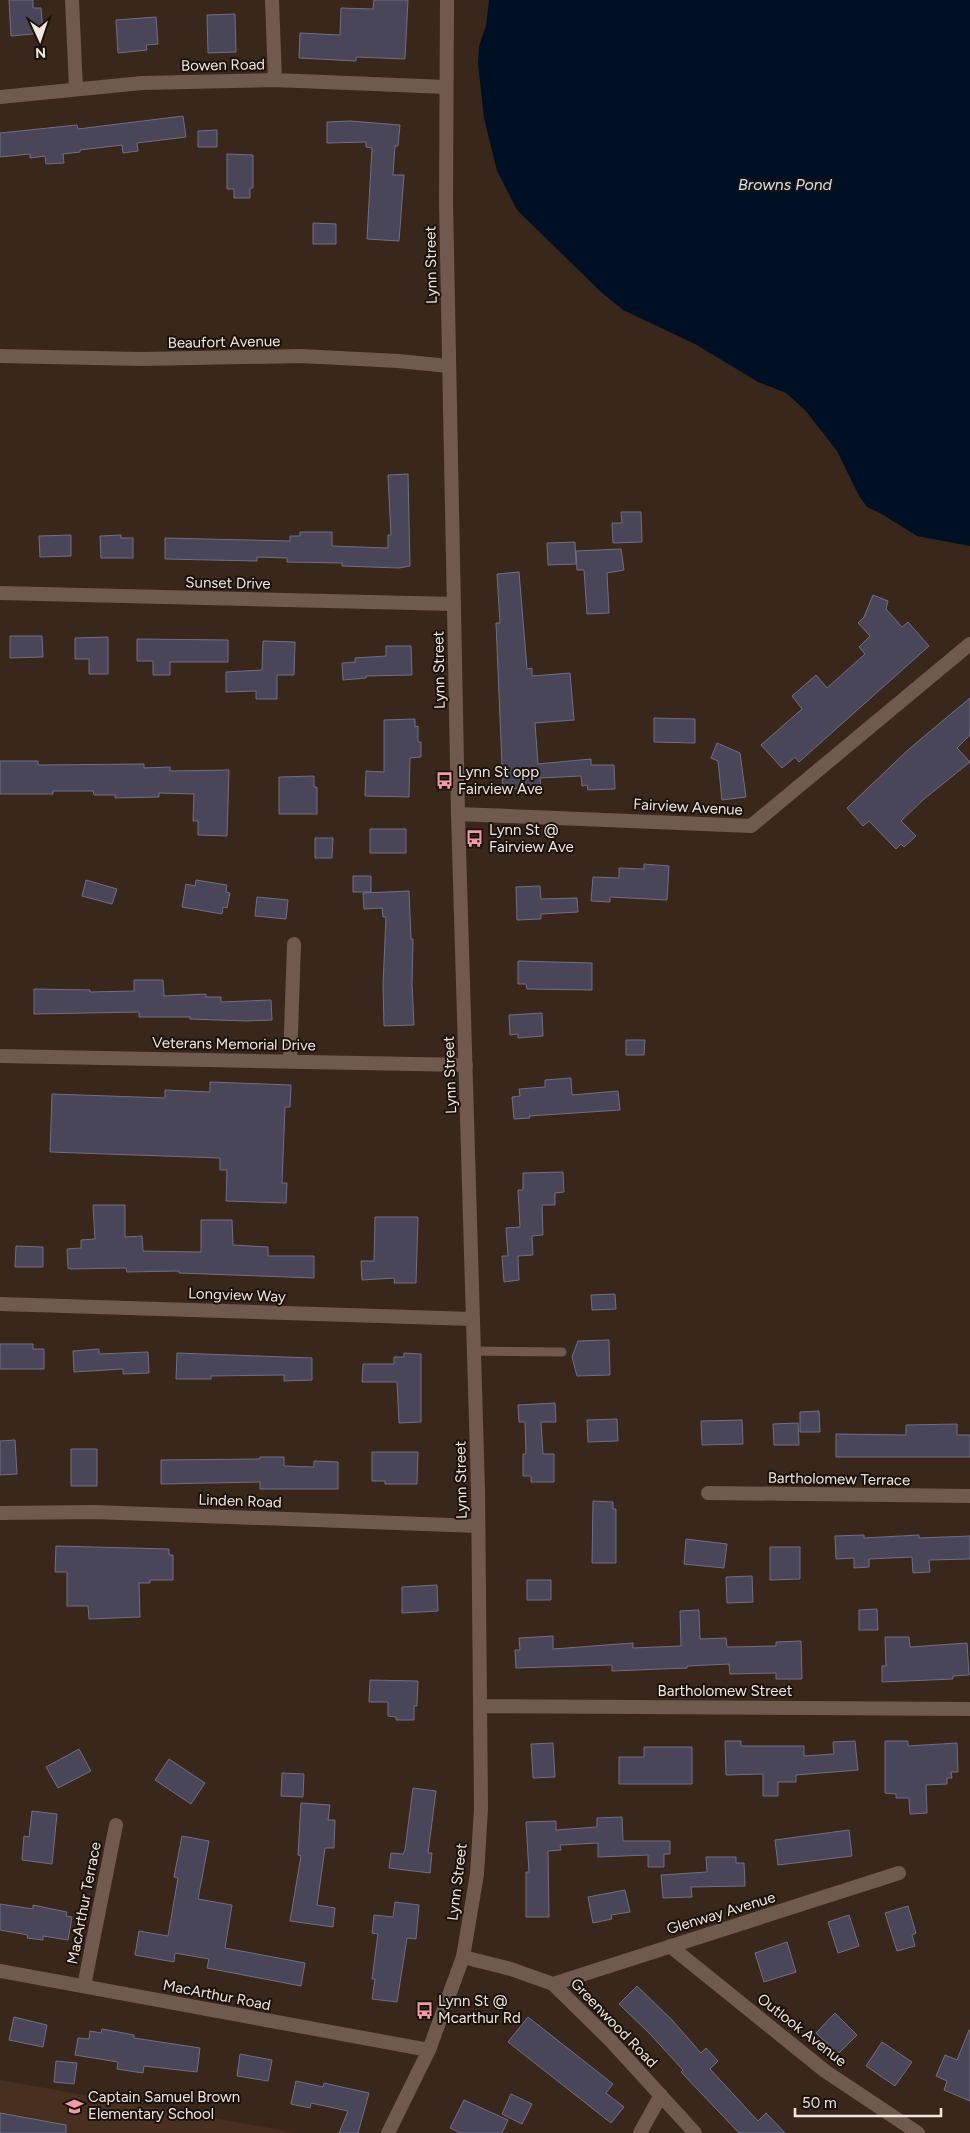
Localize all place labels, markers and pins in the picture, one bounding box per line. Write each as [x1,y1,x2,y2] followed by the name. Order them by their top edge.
[458,763,543,798] place label: Lynn St opp Fairview Ave
[434,771,454,791] bus stop icon: Lynn St opp Fairview Ave
[489,821,574,856] place label: Lynn St @ Fairview Ave
[465,829,485,849] bus stop icon: Lynn St @ Fairview Ave
[438,1992,521,2027] place label: Lynn St @ Mcarthur Rd
[414,2000,434,2020] bus stop icon: Lynn St @ Mcarthur Rd
[88,2088,240,2123] place label: Captain Samuel Brown Elementary School
[64,2096,84,2116] school or university icon: Captain Samuel Brown Elementary School

